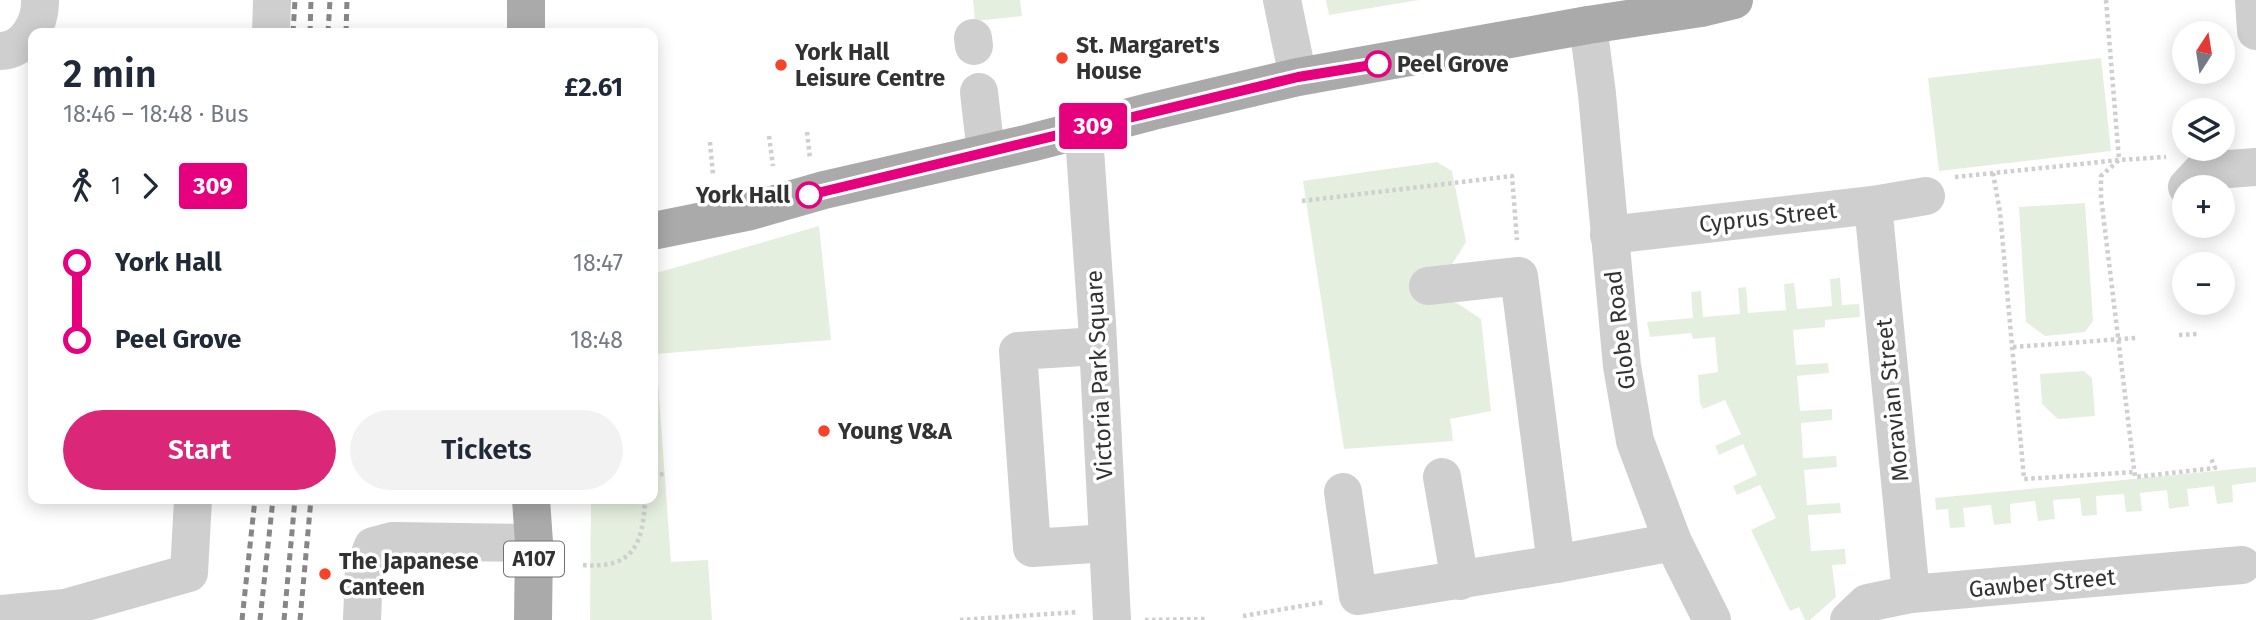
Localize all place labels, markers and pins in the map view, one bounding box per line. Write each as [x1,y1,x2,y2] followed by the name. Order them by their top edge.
[1076,31,1220,85] place label: St. Margaret's House
[794,38,945,92] place label: York Hall Leisure Centre
[1054,50,1070,66] marker: St. Margaret's House
[1397,50,1509,78] place label: Peel Grove
[1365,51,1391,77] marker: Peel Grove
[773,57,789,73] marker: York Hall Leisure Centre
[695,181,790,209] place label: York Hall
[796,182,822,208] marker: York Hall
[837,417,952,445] place label: Young V&A
[816,423,832,439] marker: Young V&A
[339,547,479,601] place label: The Japanese Canteen
[317,566,333,582] marker: The Japanese Canteen

